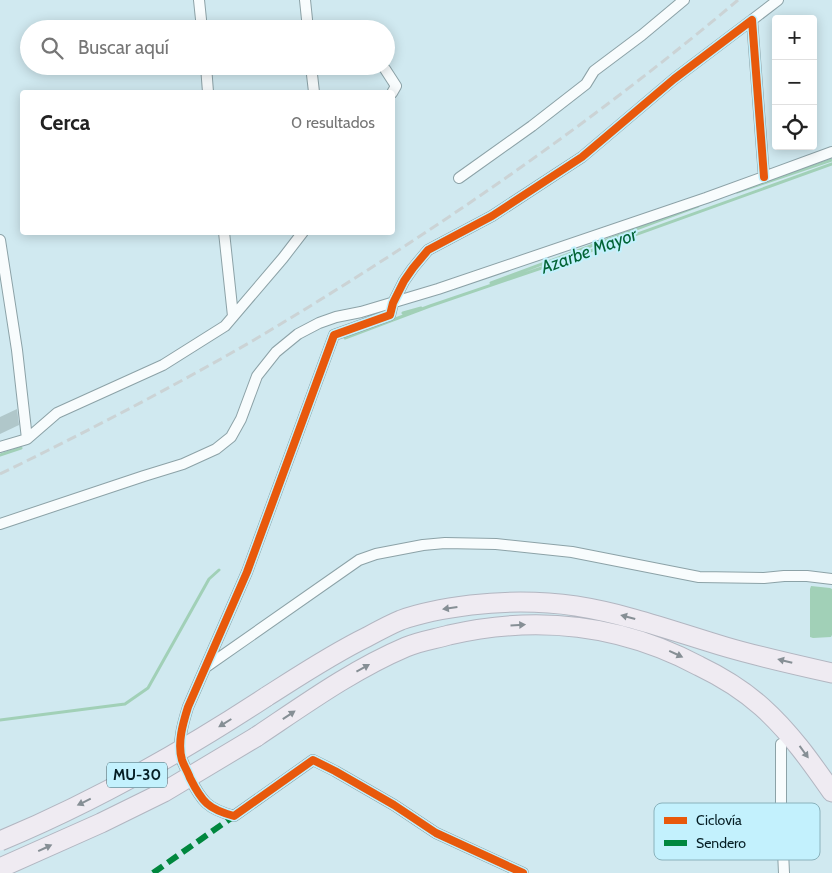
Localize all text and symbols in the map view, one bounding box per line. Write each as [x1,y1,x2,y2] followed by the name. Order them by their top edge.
[772,15,817,150] map controls
[772,15,817,60] button: +
[20,20,395,75] search box
[38,34,66,62] icon: search
[78,36,169,59] text: Buscar aquí
[772,60,817,105] button: −
[772,105,817,150] button: locate
[40,110,90,135] text: Cerca
[291,113,375,132] text: 0 resultados
[537,223,641,279] water label: Azarbe Mayor
[442,604,458,612] one-way arrow
[621,613,636,621] one-way arrow
[510,621,526,629] one-way arrow
[669,651,683,659] one-way arrow
[777,657,792,665] one-way arrow
[356,664,370,673] one-way arrow
[282,710,296,720] one-way arrow
[219,719,232,728] one-way arrow
[799,745,809,759] one-way arrow
[107,762,167,788] road number: MU-30
[76,798,91,807] one-way arrow
[654,803,820,860] legend
[696,811,742,829] text: Ciclovía
[696,834,746,852] text: Sendero
[38,844,52,852] one-way arrow

